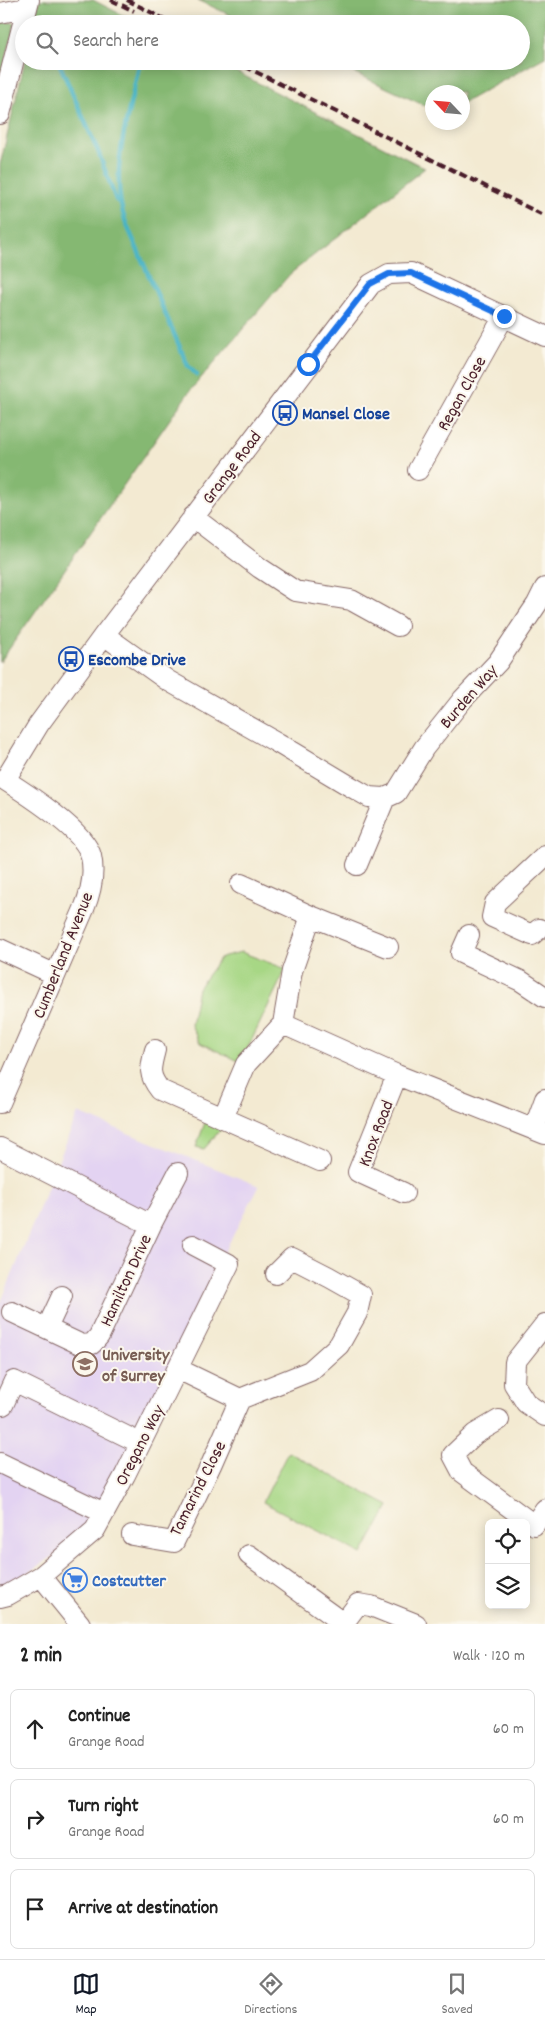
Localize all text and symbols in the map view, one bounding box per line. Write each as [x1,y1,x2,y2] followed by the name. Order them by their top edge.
[15,15,530,70] search box
[33,29,61,57] icon: search
[73,29,159,56] text: Search here
[425,85,470,130] north arrow
[493,305,516,328] route end
[432,352,494,436] street label: Regan Close
[297,353,320,376] route start
[272,400,298,426] bus stop icon: Mansel Close
[302,403,390,428] place label: Mansel Close
[197,427,269,510] street label: Grange Road
[58,646,84,672] bus stop icon: Escombe Drive
[88,649,186,674] place label: Escombe Drive
[435,660,505,735] street label: Burden Way
[28,889,101,1023] street label: Cumberland Avenue
[353,1097,401,1171] street label: Knox Road
[95,1231,160,1331] street label: Hamilton Drive
[102,1344,170,1390] place label: University of Surrey
[72,1351,98,1377] school or university icon: University of Surrey
[110,1401,173,1491] street label: Oregano Way
[164,1437,234,1541] street label: Tamarind Close
[485,1519,530,1609] map controls
[485,1519,530,1564] button: locate
[485,1564,530,1609] button: layers
[62,1567,88,1593] supermarket icon: Costcutter
[92,1570,166,1595] place label: Costcutter
[20,1642,62,1672] text: 2 min
[453,1645,525,1668] text: Walk · 120 m
[68,1704,130,1731] text: Continue
[21,1715,49,1743] icon: ahead
[493,1718,524,1741] text: 60 m
[68,1731,145,1754] text: Grange Road
[68,1794,139,1821] text: Turn right
[21,1805,49,1833] icon: right
[493,1808,524,1831] text: 60 m
[68,1821,145,1844] text: Grange Road
[21,1895,49,1923] icon: arrive
[68,1896,218,1923] text: Arrive at destination
[72,1970,100,2020] tab: Map
[244,1970,297,2020] tab: Directions
[442,1970,473,2020] tab: Saved

